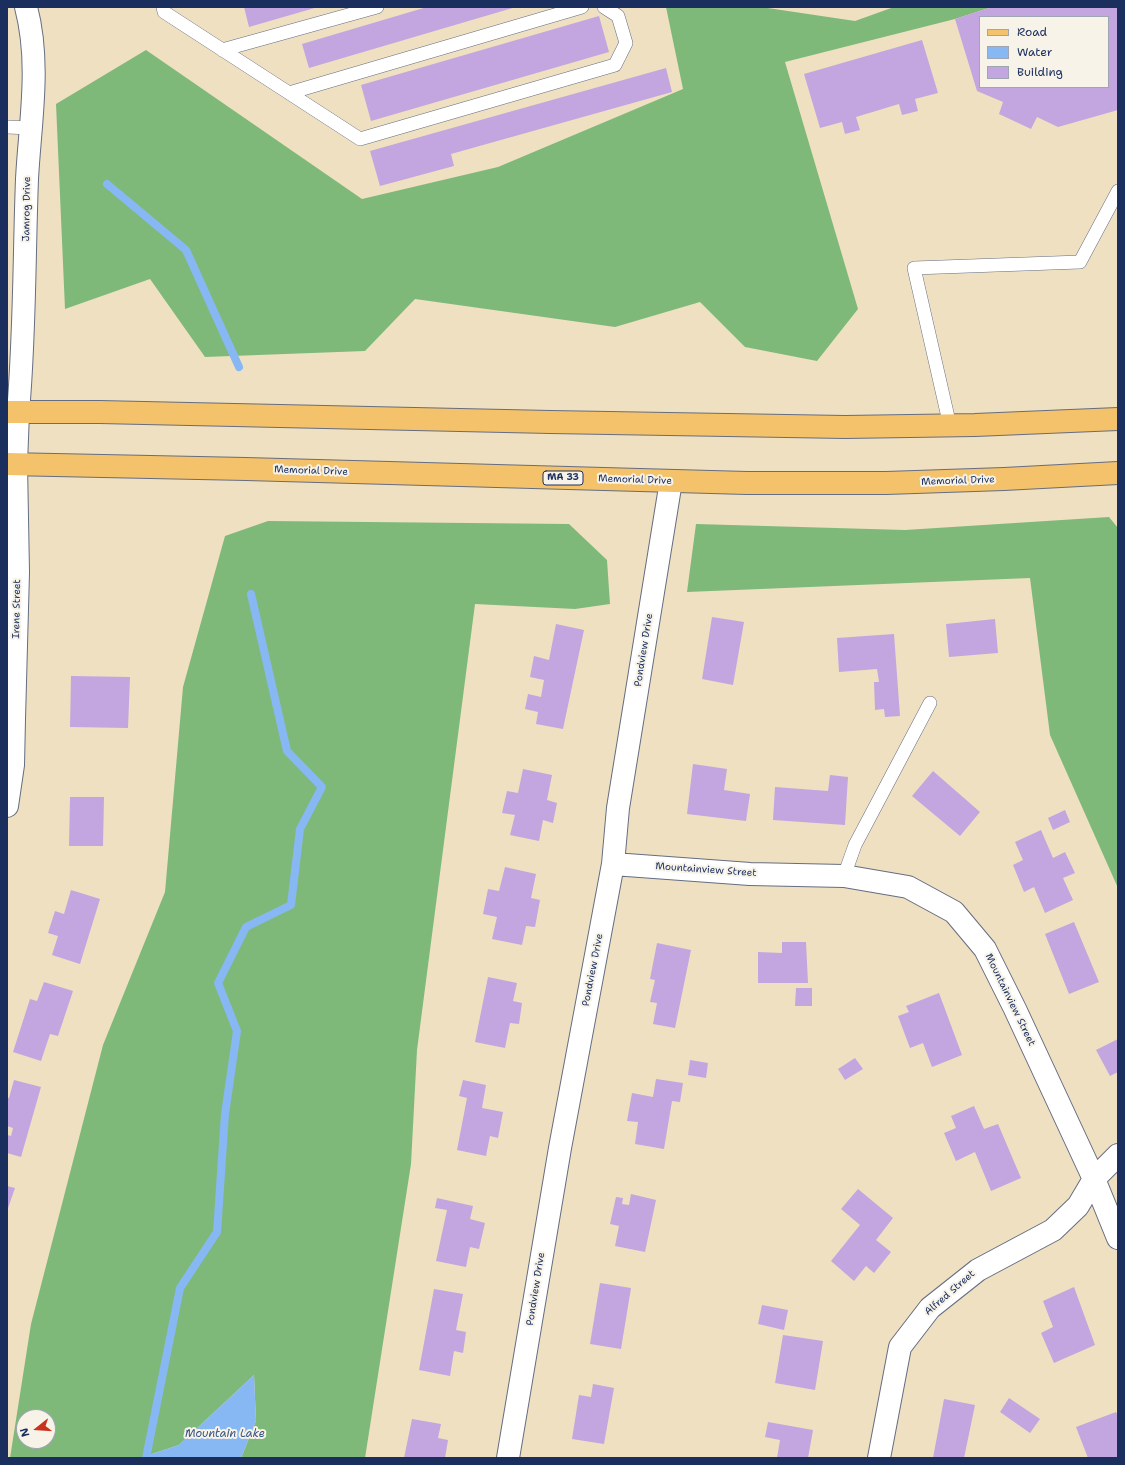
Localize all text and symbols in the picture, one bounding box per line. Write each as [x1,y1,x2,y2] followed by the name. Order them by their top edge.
[979,16,1109,88] legend
[1017,24,1047,40] text: Road
[1017,44,1052,60] text: Water
[1017,64,1063,80] text: Building
[20,176,34,242] street label: Jamrog Drive
[274,464,348,478] street label: Memorial Drive
[543,471,583,485] road number: MA 33
[598,473,672,487] street label: Memorial Drive
[921,474,995,488] street label: Memorial Drive
[10,579,24,639] street label: Irene Street
[632,613,656,687] street label: Pondview Drive
[655,860,757,880] street label: Mountainview Street
[580,933,606,1007] street label: Pondview Drive
[982,952,1038,1048] street label: Mountainview Street
[524,1252,548,1326] street label: Pondview Drive
[922,1268,978,1318] street label: Alfred Street
[16,1409,56,1449] north arrow
[17,1426,33,1439] text: N
[185,1427,265,1441] water label: Mountain Lake

